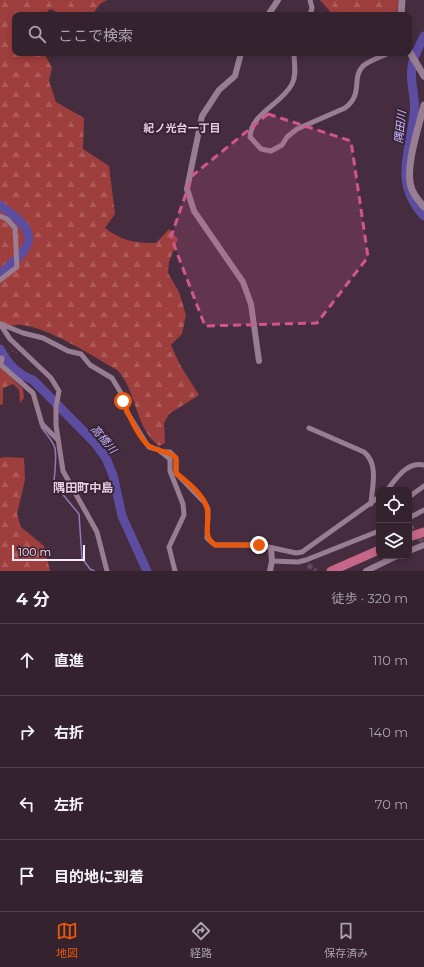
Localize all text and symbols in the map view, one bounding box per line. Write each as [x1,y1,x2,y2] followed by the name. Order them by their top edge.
[12,12,412,56] search box
[26,23,48,45] icon: search
[58,26,133,45] text: ここで検索
[391,109,409,144] water label: 隅田川
[144,121,221,135] district label: 紀ノ光台一丁目
[114,392,132,410] route start
[88,422,121,457] water label: 高橋川
[53,480,113,495] district label: 隅田町中島
[376,487,412,559] map controls
[376,487,412,523] button: locate
[376,523,412,559] button: layers
[250,536,268,554] route end
[12,543,85,562] scale bar
[18,545,51,559] text: 100 m
[16,589,50,609] text: 4 分
[331,590,408,606] text: 徒歩 · 320 m
[16,649,38,671] icon: ahead
[54,651,84,670] text: 直進
[373,652,408,668] text: 110 m
[16,721,38,743] icon: right
[54,723,84,742] text: 右折
[369,724,408,740] text: 140 m
[16,793,38,815] icon: left
[54,795,84,814] text: 左折
[375,796,408,812] text: 70 m
[16,865,38,887] icon: arrive
[54,867,144,886] text: 目的地に到着
[56,920,78,960] tab: 地図
[190,920,212,960] tab: 経路
[324,920,368,960] tab: 保存済み

